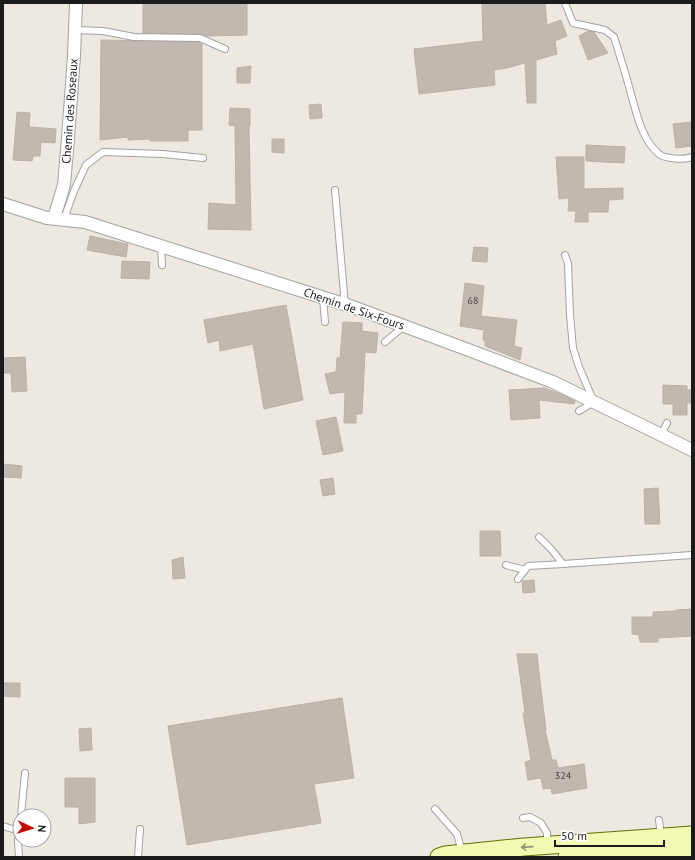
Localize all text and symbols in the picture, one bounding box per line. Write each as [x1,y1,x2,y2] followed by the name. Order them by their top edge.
[58,58,81,164] street label: Chemin des Roseaux
[302,284,407,333] street label: Chemin de Six-Fours
[468,294,478,307] house number: 68
[555,769,572,782] house number: 324
[12,808,52,848] north arrow
[555,822,664,848] scale bar
[35,825,49,833] text: N
[561,828,587,843] text: 50 m
[521,843,534,850] one-way arrow

